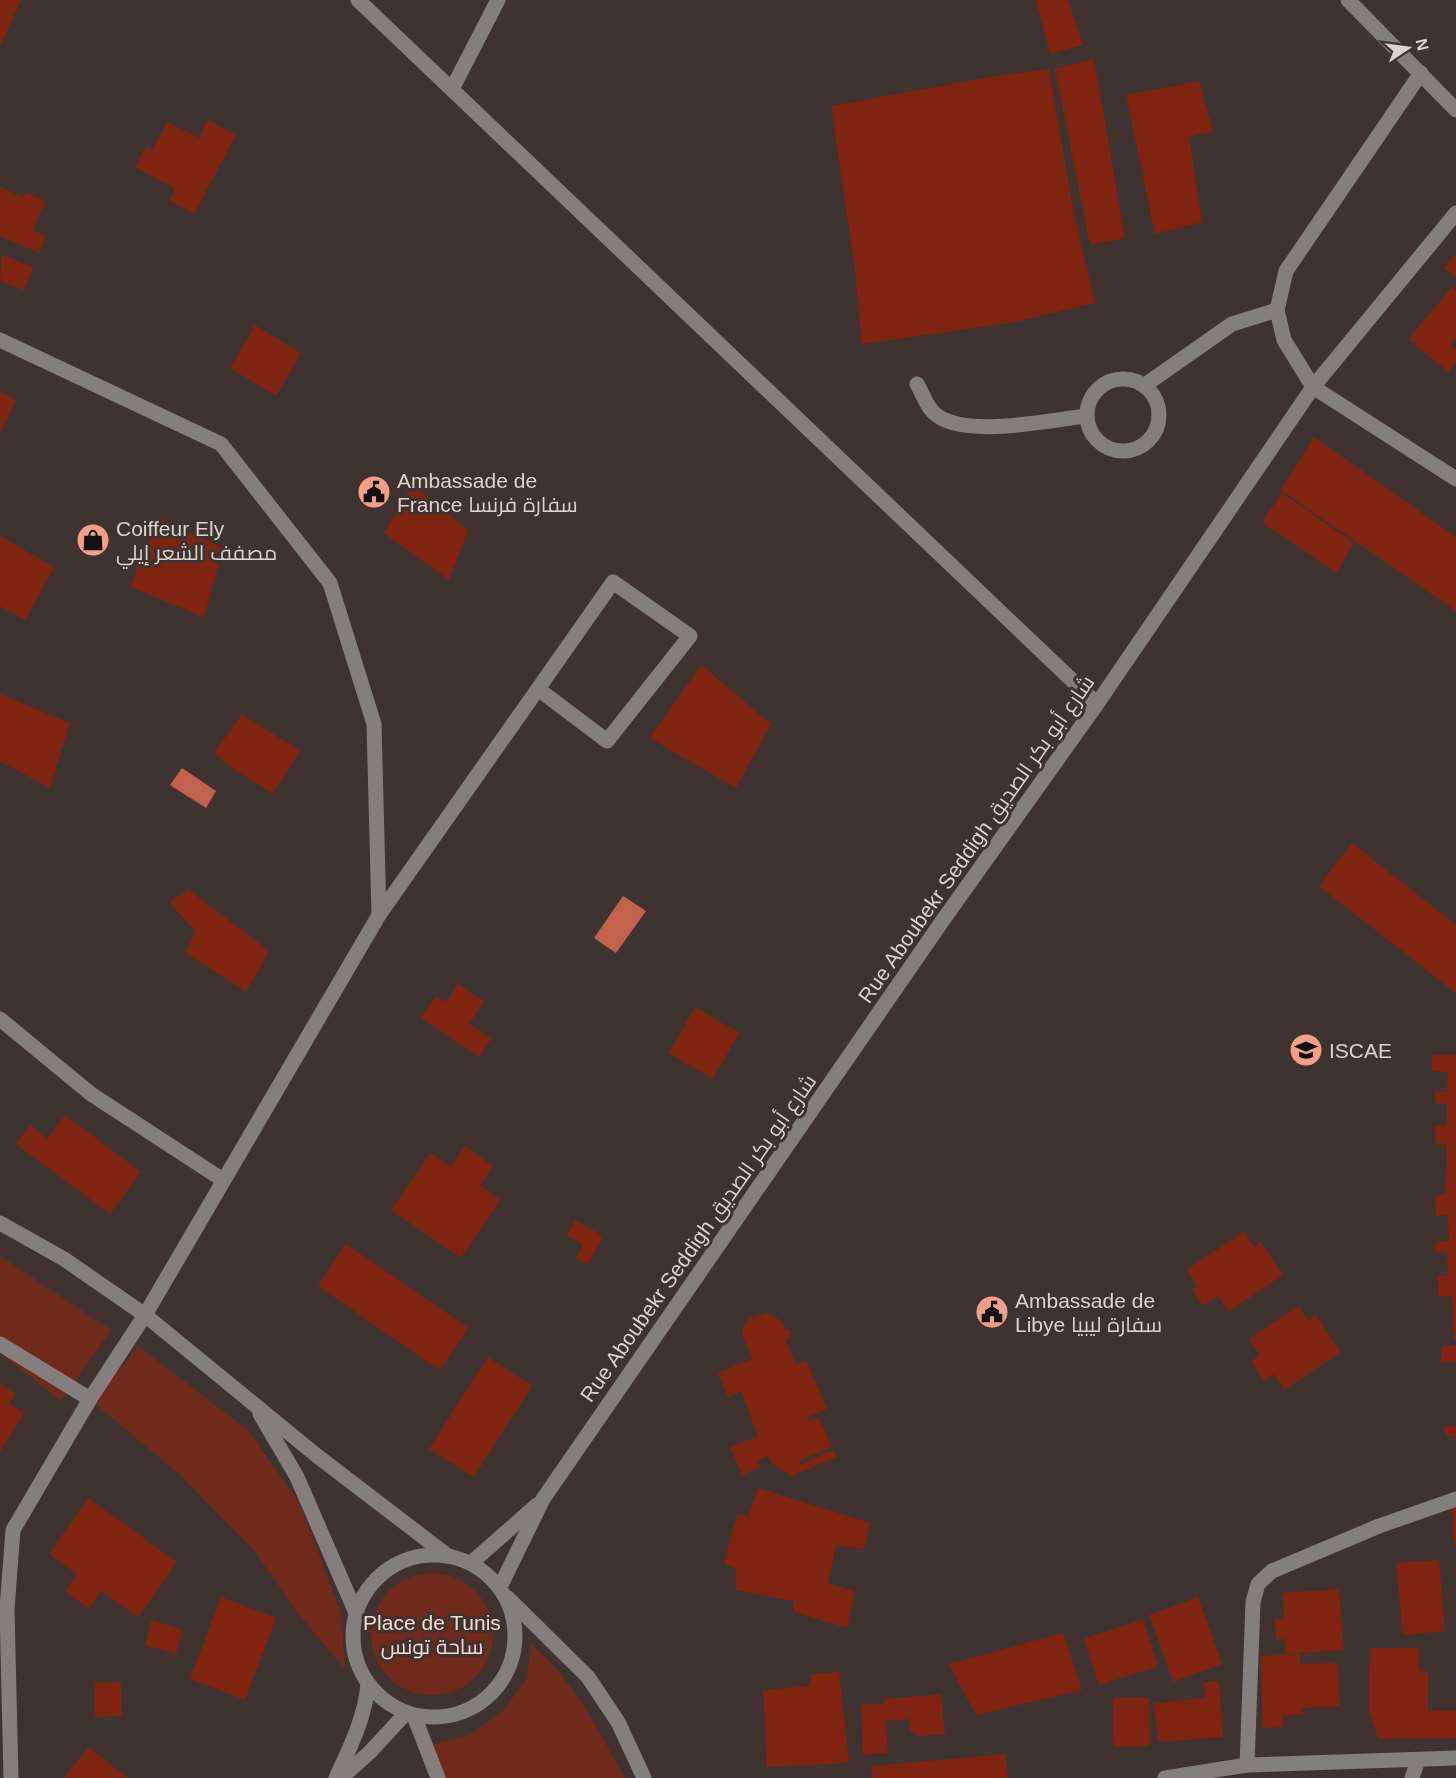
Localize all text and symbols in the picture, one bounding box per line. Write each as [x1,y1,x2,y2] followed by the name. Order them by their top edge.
[1378,18,1438,78] north arrow
[1413,37,1432,52] text: N
[397,469,578,517] place label: Ambassade de France سفارة فرنسا
[356,474,392,510] public building icon: Ambassade de France سفارة فرنسا
[116,517,277,569] place label: Coiffeur Ely مصفف الشعر إيلي
[75,522,111,558] shop icon: Coiffeur Ely مصفف الشعر إيلي
[853,670,1101,1009] street label: Rue Aboubekr Seddigh شارع أبو بكر الصديق
[1288,1032,1324,1068] school or university icon: ISCAE
[1329,1039,1392,1062] place label: ISCAE
[575,1069,823,1408] street label: Rue Aboubekr Seddigh شارع أبو بكر الصديق
[1015,1289,1162,1337] place label: Ambassade de Libye سفارة ليبيا
[974,1294,1010,1330] public building icon: Ambassade de Libye سفارة ليبيا
[363,1611,501,1660] park label: Place de Tunis ساحة تونس

